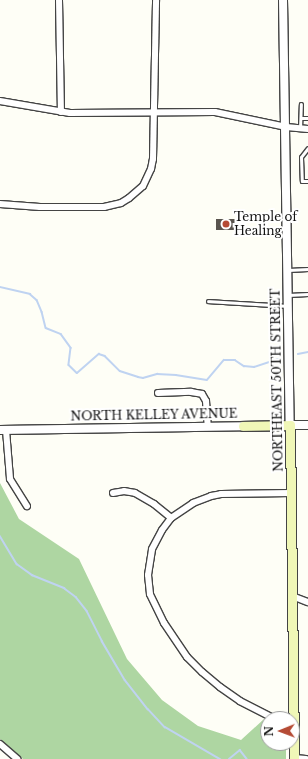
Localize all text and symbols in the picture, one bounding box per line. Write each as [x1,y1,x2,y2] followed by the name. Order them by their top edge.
[234,210,297,238] place label: Temple of Healing
[221,219,231,229] marker: Temple of Healing
[268,288,286,472] street label: NORTHEAST 50TH STREET
[70,406,238,424] street label: NORTH KELLEY AVENUE
[260,711,300,751] north arrow
[262,726,276,736] text: N

